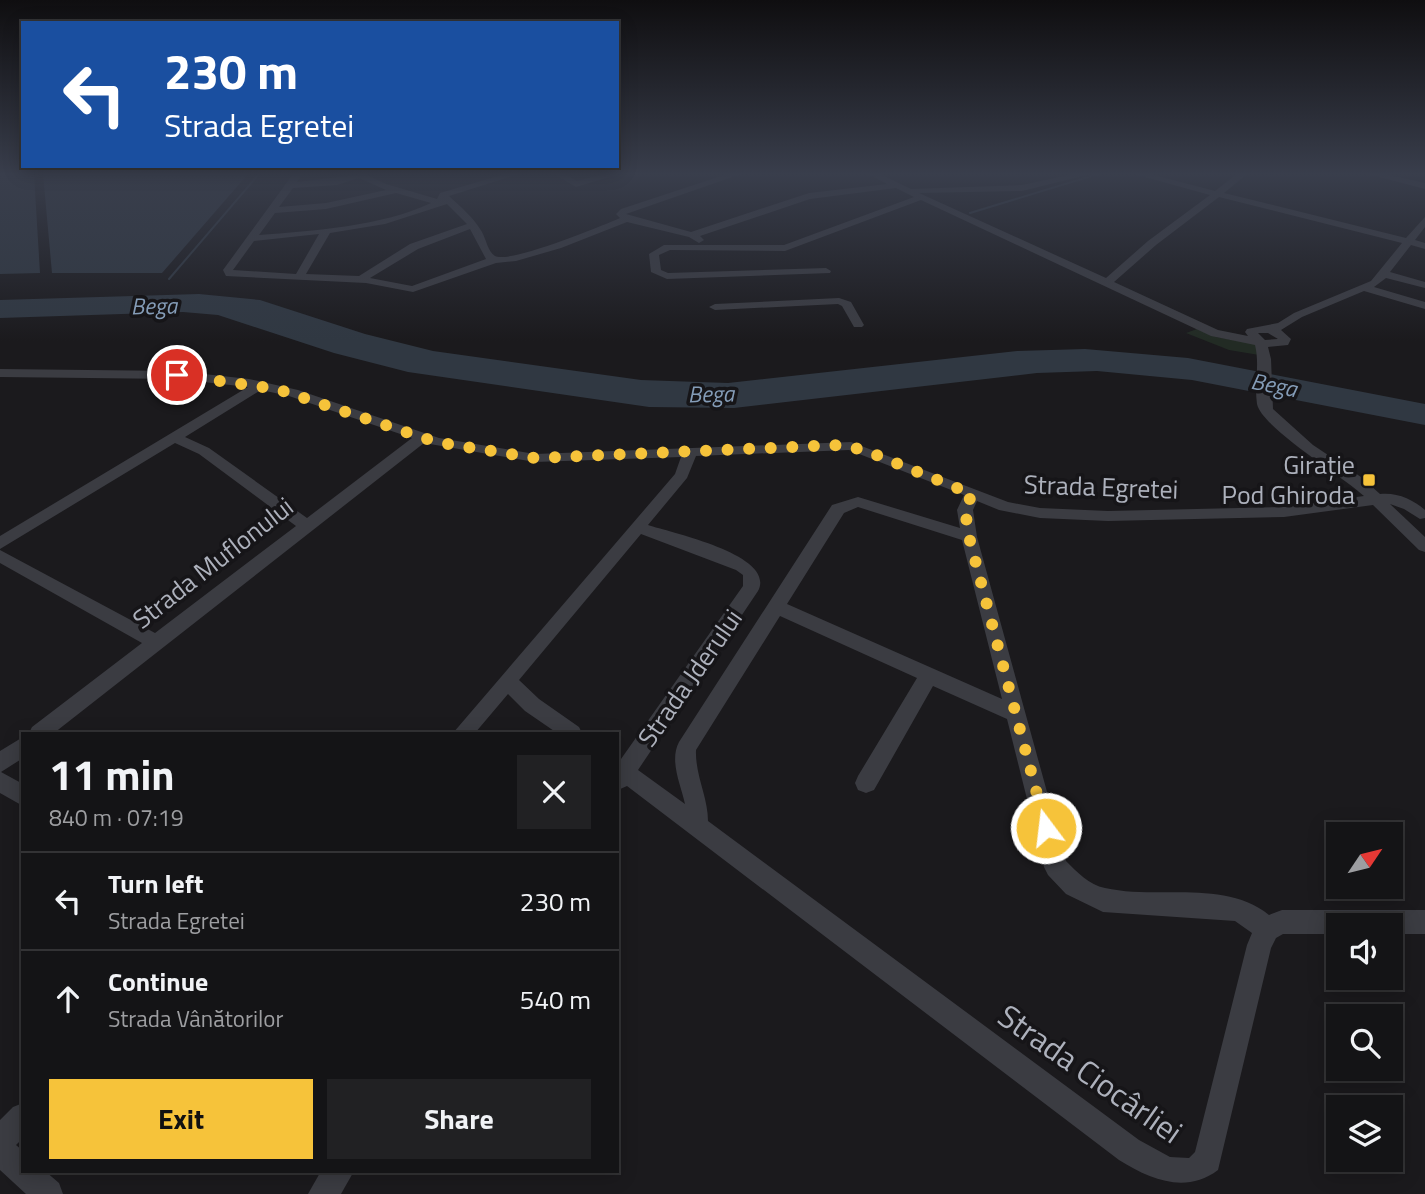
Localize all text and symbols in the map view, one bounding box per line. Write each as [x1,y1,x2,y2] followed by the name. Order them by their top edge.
[164,33,298,108] text: 230 m
[49,49,140,140] icon: left
[164,101,354,149] text: Strada Egretei
[131,288,179,323] water label: Bega
[147,345,207,405] pin
[158,356,196,394] icon: arrive
[1248,363,1302,406] water label: Bega
[688,376,736,411] water label: Bega
[1222,445,1355,514] place label: Girație Pod Ghiroda
[1023,464,1179,509] street label: Strada Egretei
[1361,472,1377,488] marker: Girație Pod Ghiroda
[124,487,301,638] street label: Strada Muflonului
[628,601,751,754] street label: Strada Jderului
[49,742,175,806] text: 11 min
[517,755,591,829] button: close
[1009,791,1083,865] position arrow
[49,800,184,835] text: 840 m · 07:19
[1326,822,1404,900] north arrow
[1326,822,1403,1172] map controls
[108,864,203,903] text: Turn left
[49,882,87,920] icon: left
[520,882,591,921] text: 230 m
[108,903,245,938] text: Strada Egretei
[1326,913,1403,990] button: sound
[108,962,208,1001] text: Continue
[49,980,87,1018] icon: ahead
[520,980,591,1019] text: 540 m
[989,992,1193,1155] street label: Strada Ciocârliei
[108,1001,283,1036] text: Strada Vânătorilor
[1326,1004,1403,1081] button: search
[49,1079,313,1159] button: Exit
[327,1079,591,1159] button: Share
[1326,1095,1403,1172] button: layers

